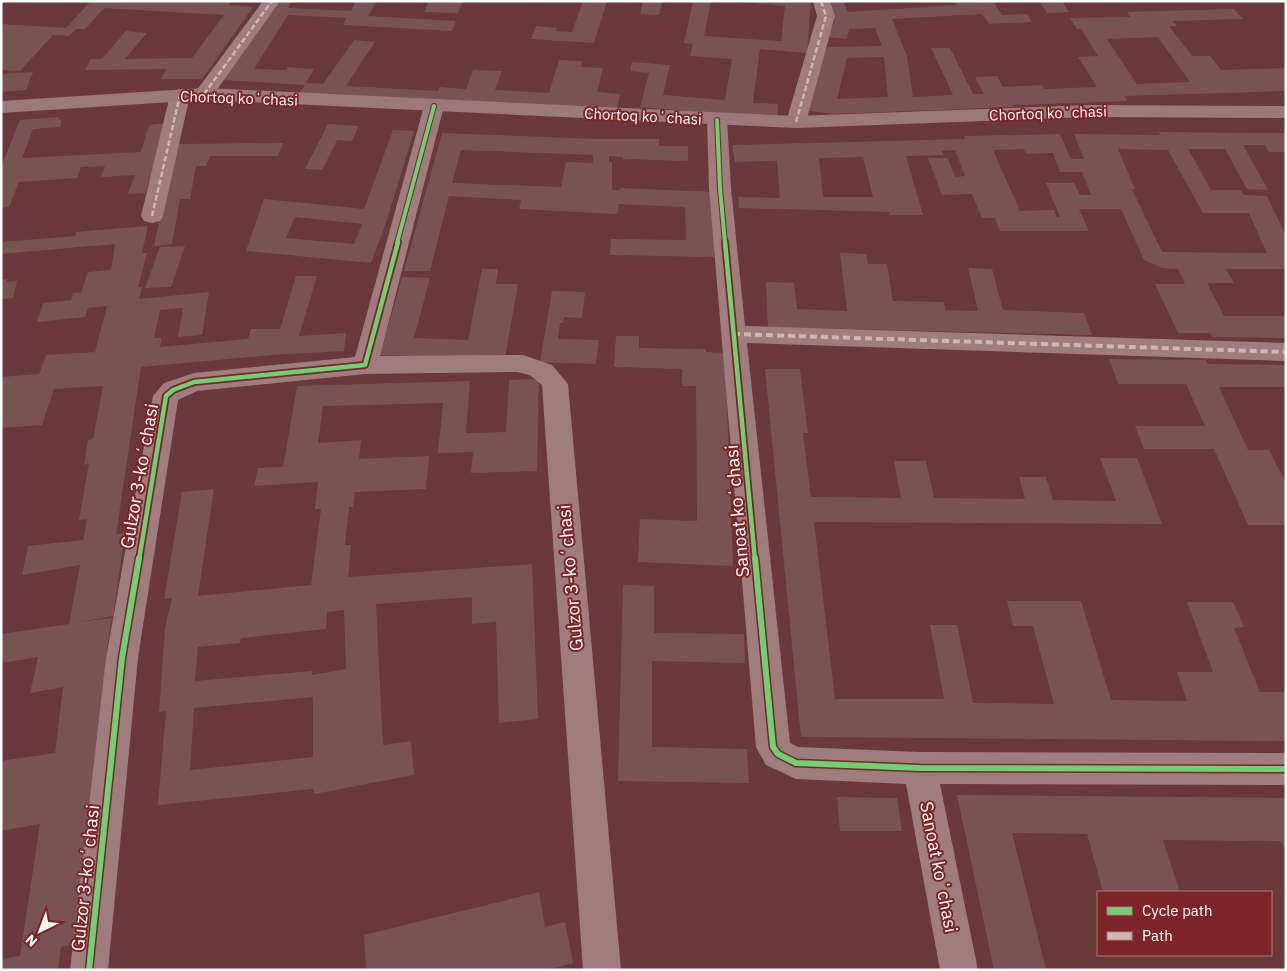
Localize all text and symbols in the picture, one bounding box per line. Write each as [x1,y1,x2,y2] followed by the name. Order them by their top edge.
[180,86,298,110] street label: Chortoq koʻchasi
[989,101,1107,125] street label: Chortoq koʻchasi
[584,103,702,129] street label: Chortoq koʻchasi
[115,402,163,550] street label: Gulzor 3-koʻchasi
[720,444,754,578] street label: Sanoat koʻchasi
[552,504,588,652] street label: Gulzor 3-koʻchasi
[915,800,963,934] street label: Sanoat koʻchasi
[66,804,104,952] street label: Gulzor 3-koʻchasi
[1097,891,1272,956] legend
[1142,901,1213,920] text: Cycle path
[15,906,65,956] north arrow
[1142,926,1173,945] text: Path
[22,931,41,951] text: N

